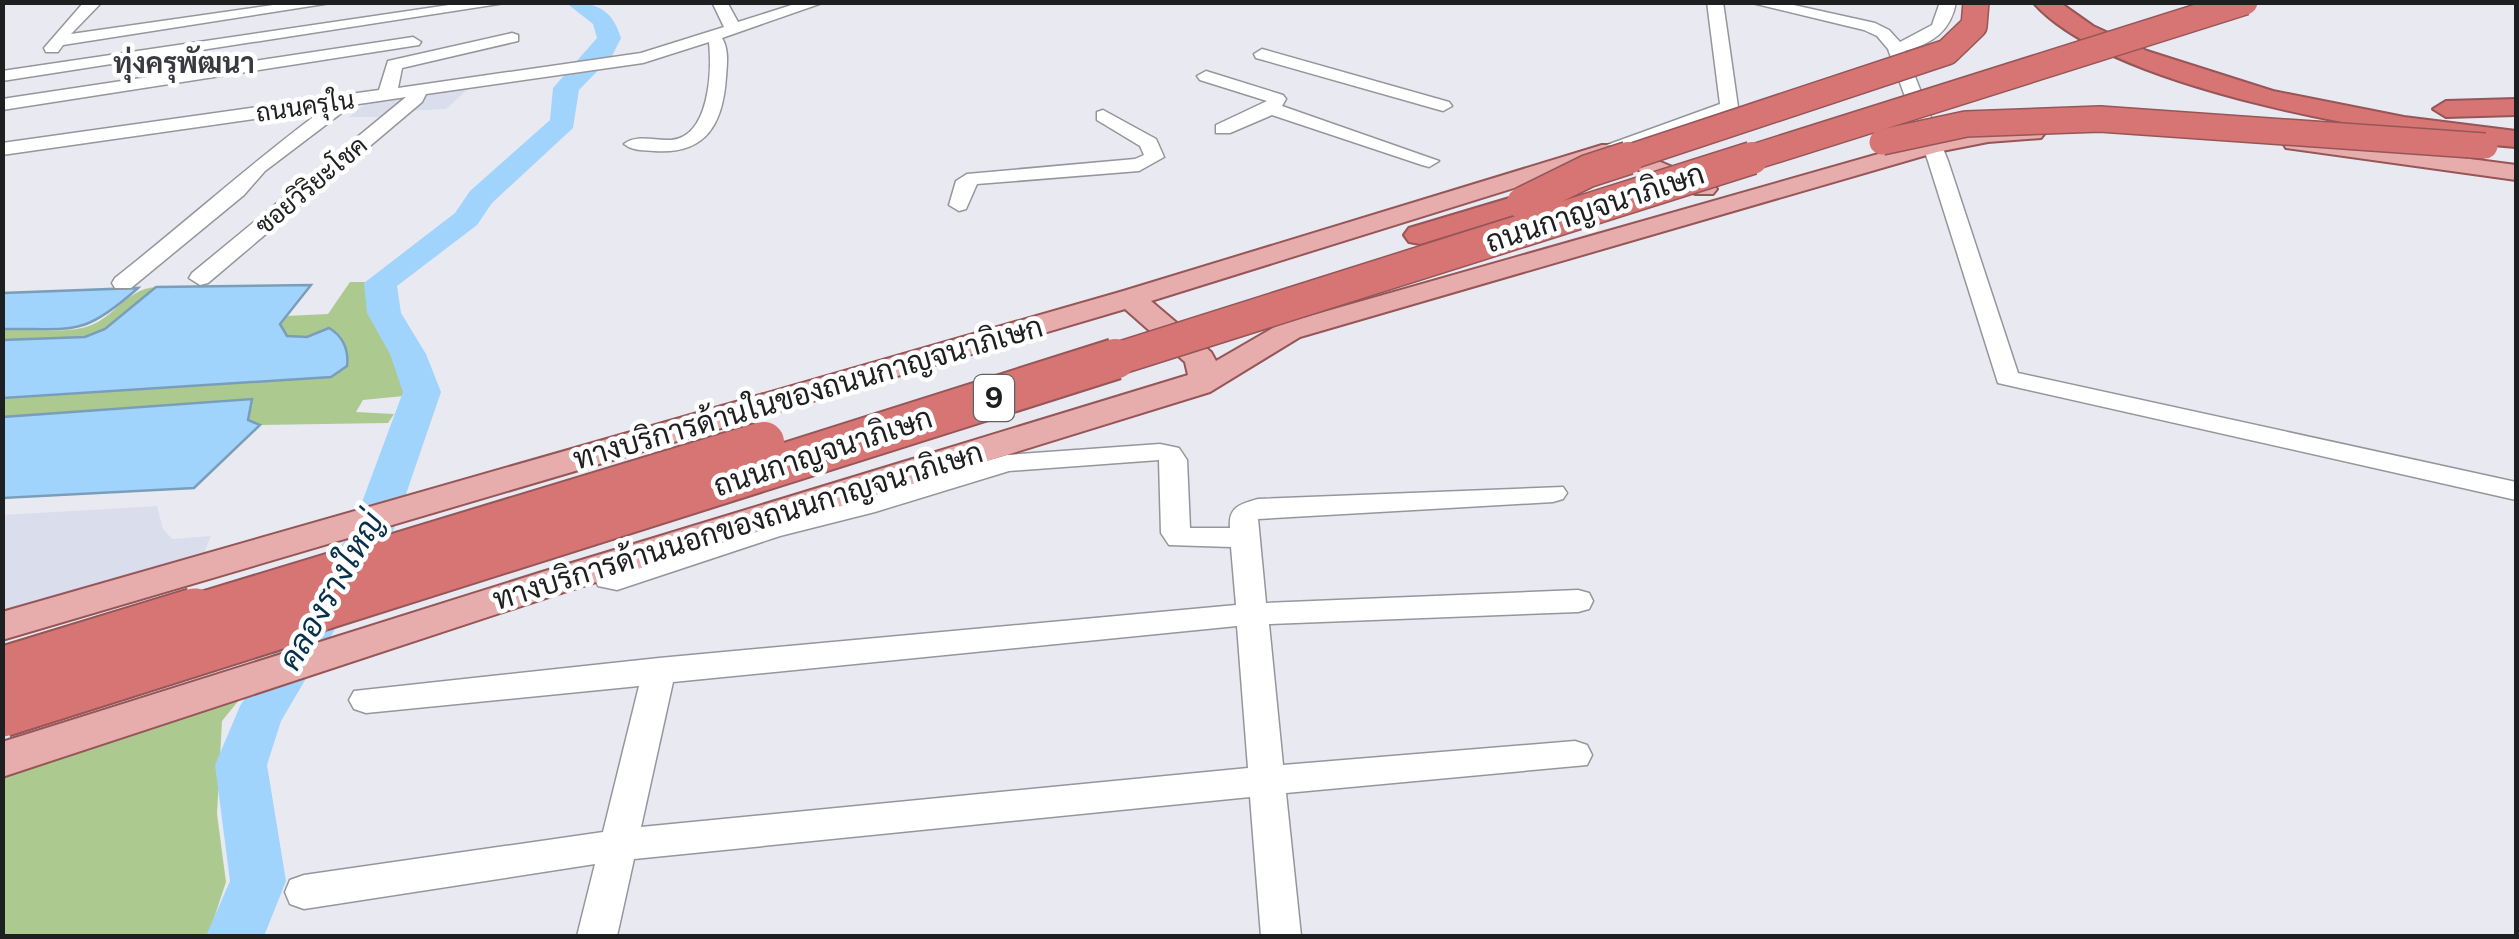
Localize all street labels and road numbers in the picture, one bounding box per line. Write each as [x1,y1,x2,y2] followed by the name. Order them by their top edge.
[254,83,356,131] street label: ถนนครุใน
[248,129,373,240] street label: ซอยวิริยะโชค
[1481,155,1709,260] street label: ถนนกาญจนาภิเษก
[569,309,1047,477] street label: ทางบริการด้านในของถนนกาญจนาภิเษก
[974,375,1014,421] road number: 9
[709,400,937,504] street label: ถนนกาญจนาภิเษก
[488,431,987,618] street label: ทางบริการด้านนอกของถนนกาญจนาภิเษก

